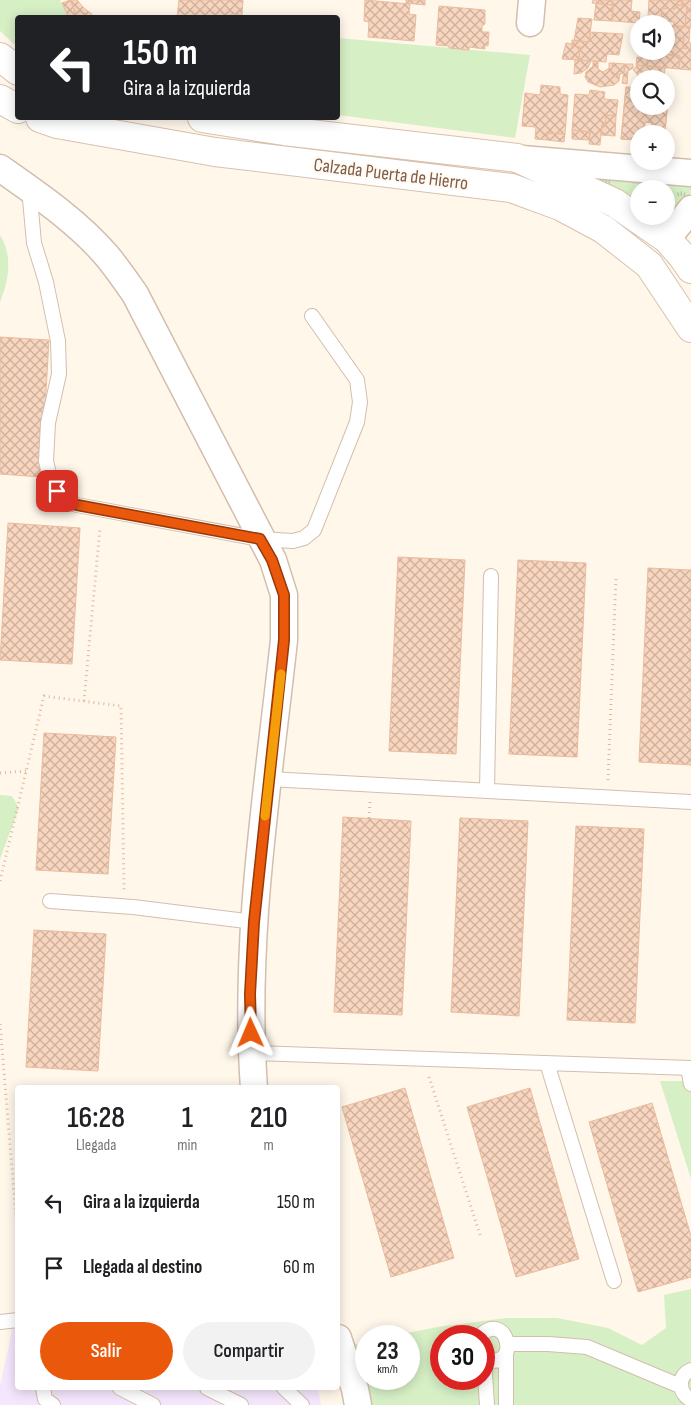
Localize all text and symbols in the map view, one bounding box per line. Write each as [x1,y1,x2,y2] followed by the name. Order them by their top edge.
[630,15,675,225] map controls
[630,15,675,60] button: sound
[123,32,197,75] text: 150 m
[40,35,105,100] icon: left
[630,70,675,115] button: search
[123,75,251,102] text: Gira a la izquierda
[630,125,675,170] button: +
[312,154,469,195] street label: Calzada Puerta de Hierro
[630,180,675,225] button: −
[36,470,78,512] pin
[43,477,71,505] icon: arrive
[224,1006,276,1058] position arrow
[67,1100,125,1136] text: 16:28
[182,1100,193,1136] text: 1
[250,1100,288,1136] text: 210
[76,1136,116,1155] text: Llegada
[177,1136,197,1155] text: min
[264,1136,274,1155] text: m
[40,1189,68,1217] icon: left
[83,1191,200,1214] text: Gira a la izquierda
[277,1191,315,1214] text: 150 m
[40,1254,68,1282] icon: arrive
[83,1256,202,1279] text: Llegada al destino
[283,1256,315,1279] text: 60 m
[40,1322,173,1380] button: Salir
[183,1322,315,1380] button: Compartir
[430,1325,495,1390] speed limit sign: 30
[376,1336,399,1367] text: 23
[377,1362,398,1377] text: km/h

